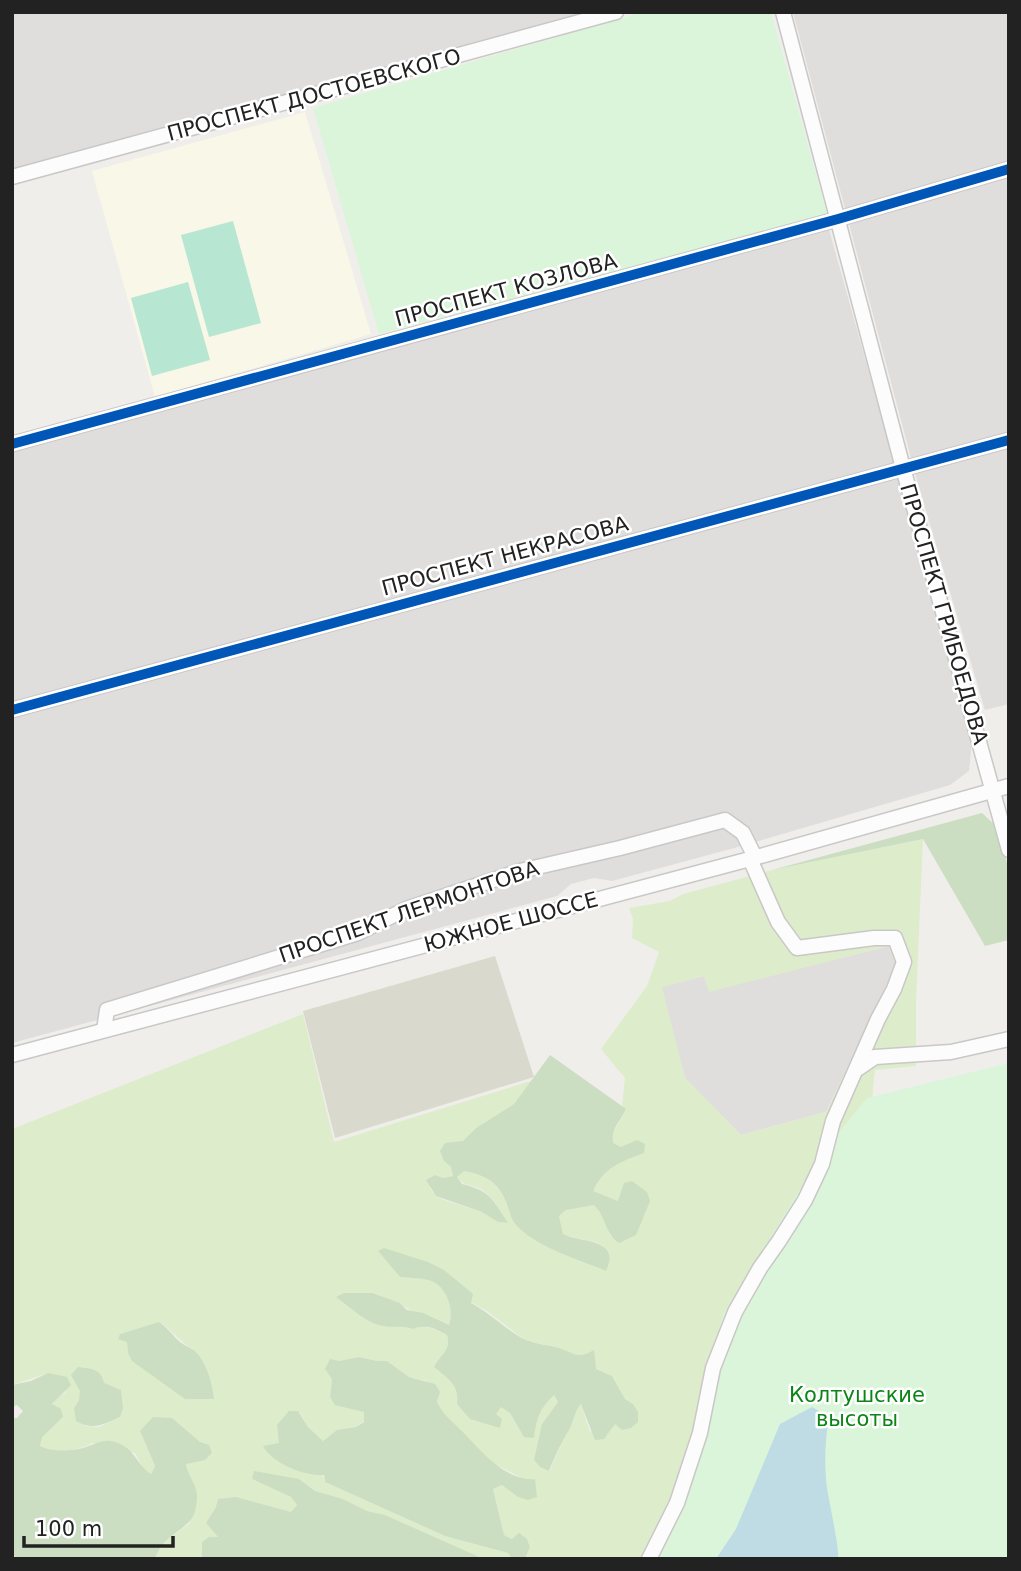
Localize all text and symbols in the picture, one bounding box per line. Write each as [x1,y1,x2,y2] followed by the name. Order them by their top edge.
[164,44,464,146] street label: ПРОСПЕКТ ДОСТОЕВСКОГО
[392,249,620,331] street label: ПРОСПЕКТ КОЗЛОВА
[895,481,993,748] street label: ПРОСПЕКТ ГРИБОЕДОВА
[379,511,631,600] street label: ПРОСПЕКТ НЕКРАСОВА
[276,856,543,968] street label: ПРОСПЕКТ ЛЕРМОНТОВА
[421,887,601,957] street label: ЮЖНОЕ ШОССЕ
[789,1383,925,1431] park label: Колтушские высоты
[24,1504,173,1548] scale bar
[35,1517,102,1541] text: 100 m

